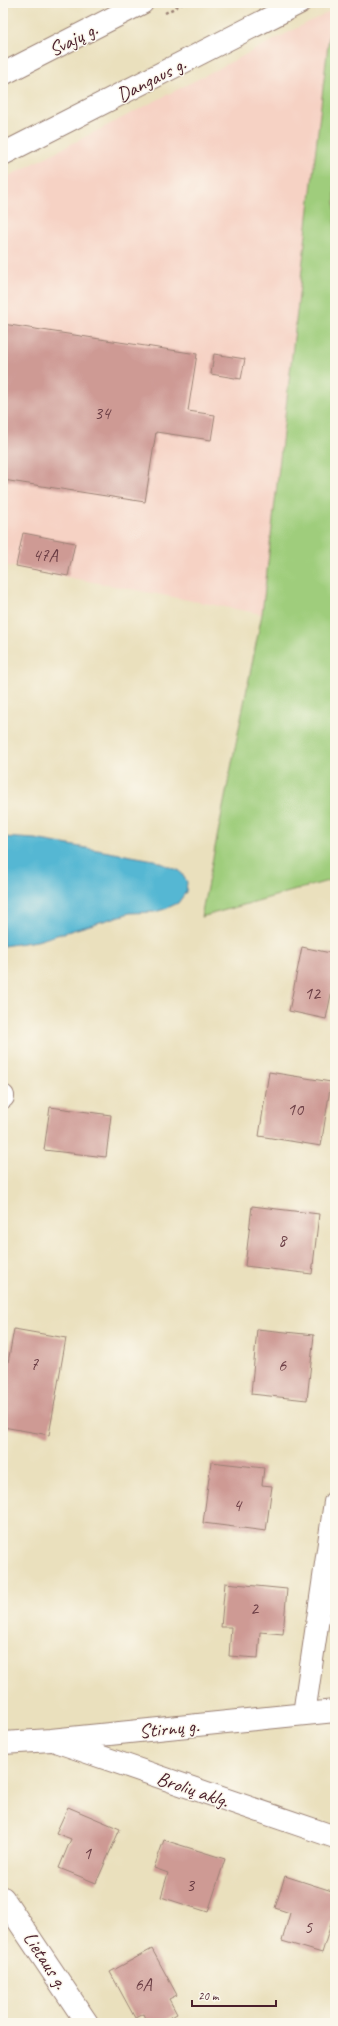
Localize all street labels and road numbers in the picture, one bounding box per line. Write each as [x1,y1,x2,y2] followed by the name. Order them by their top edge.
[45,17,102,62] street label: Svajų g.
[112,51,190,108] street label: Dangaus g.
[138,1713,200,1744] street label: Stirnų g.
[154,1766,232,1813] street label: Brolių aklg.
[18,1927,73,1994] street label: Lietaus g.

